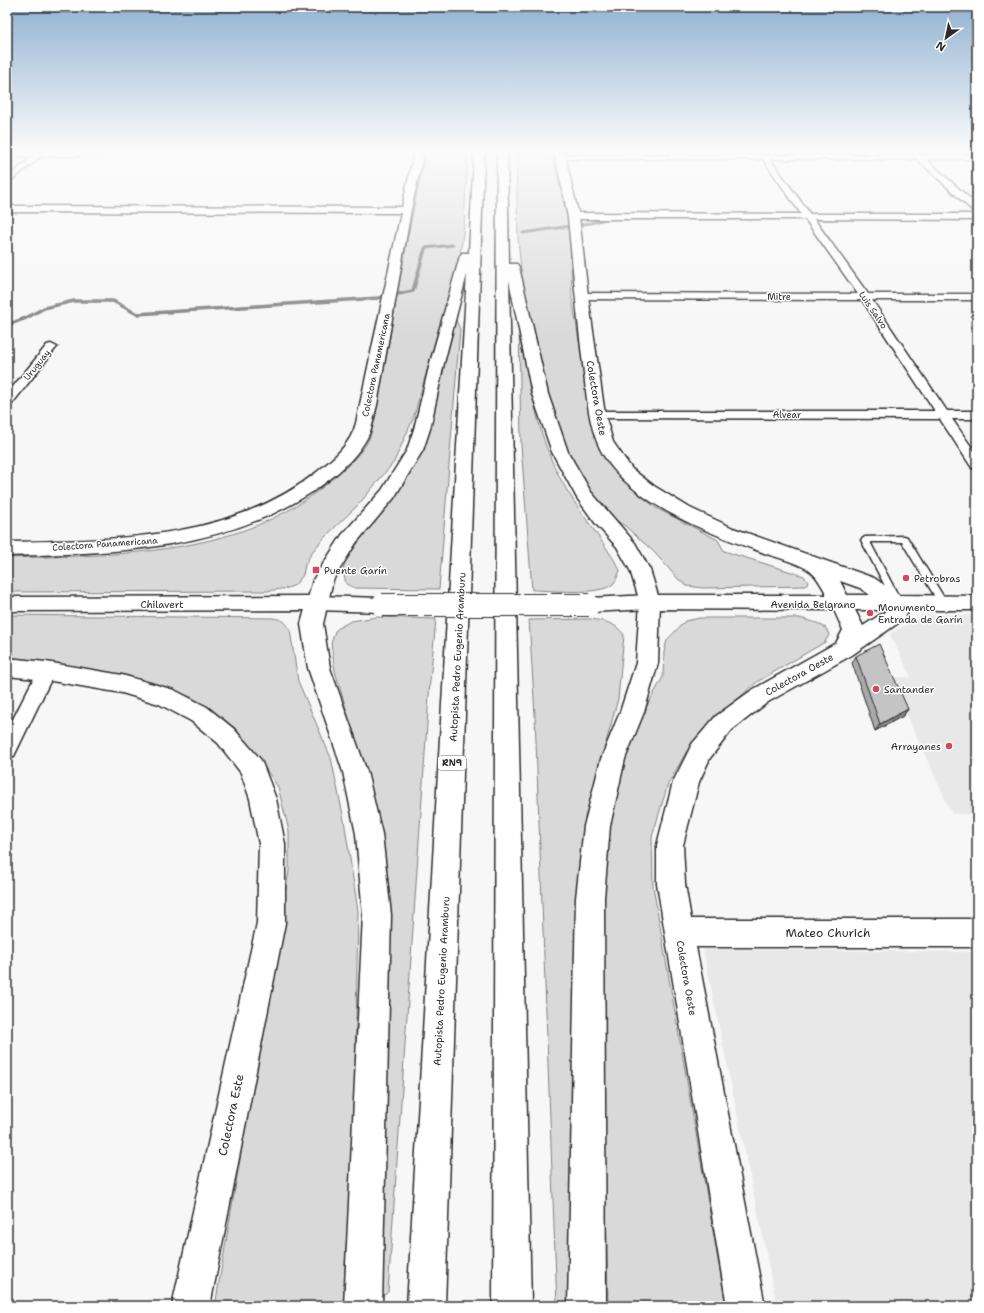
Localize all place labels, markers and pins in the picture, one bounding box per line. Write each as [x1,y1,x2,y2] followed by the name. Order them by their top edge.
[324,564,387,577] place label: Puente Garín
[311,565,321,575] marker: Puente Garín
[914,572,960,585] place label: Petrobras
[901,573,911,583] marker: Petrobras
[878,601,963,626] place label: Monumento Entrada de Garín
[865,608,875,618] marker: Monumento Entrada de Garín
[884,683,935,696] place label: Santander
[871,684,881,694] marker: Santander
[891,740,941,753] place label: Arrayanes
[944,741,954,751] marker: Arrayanes

